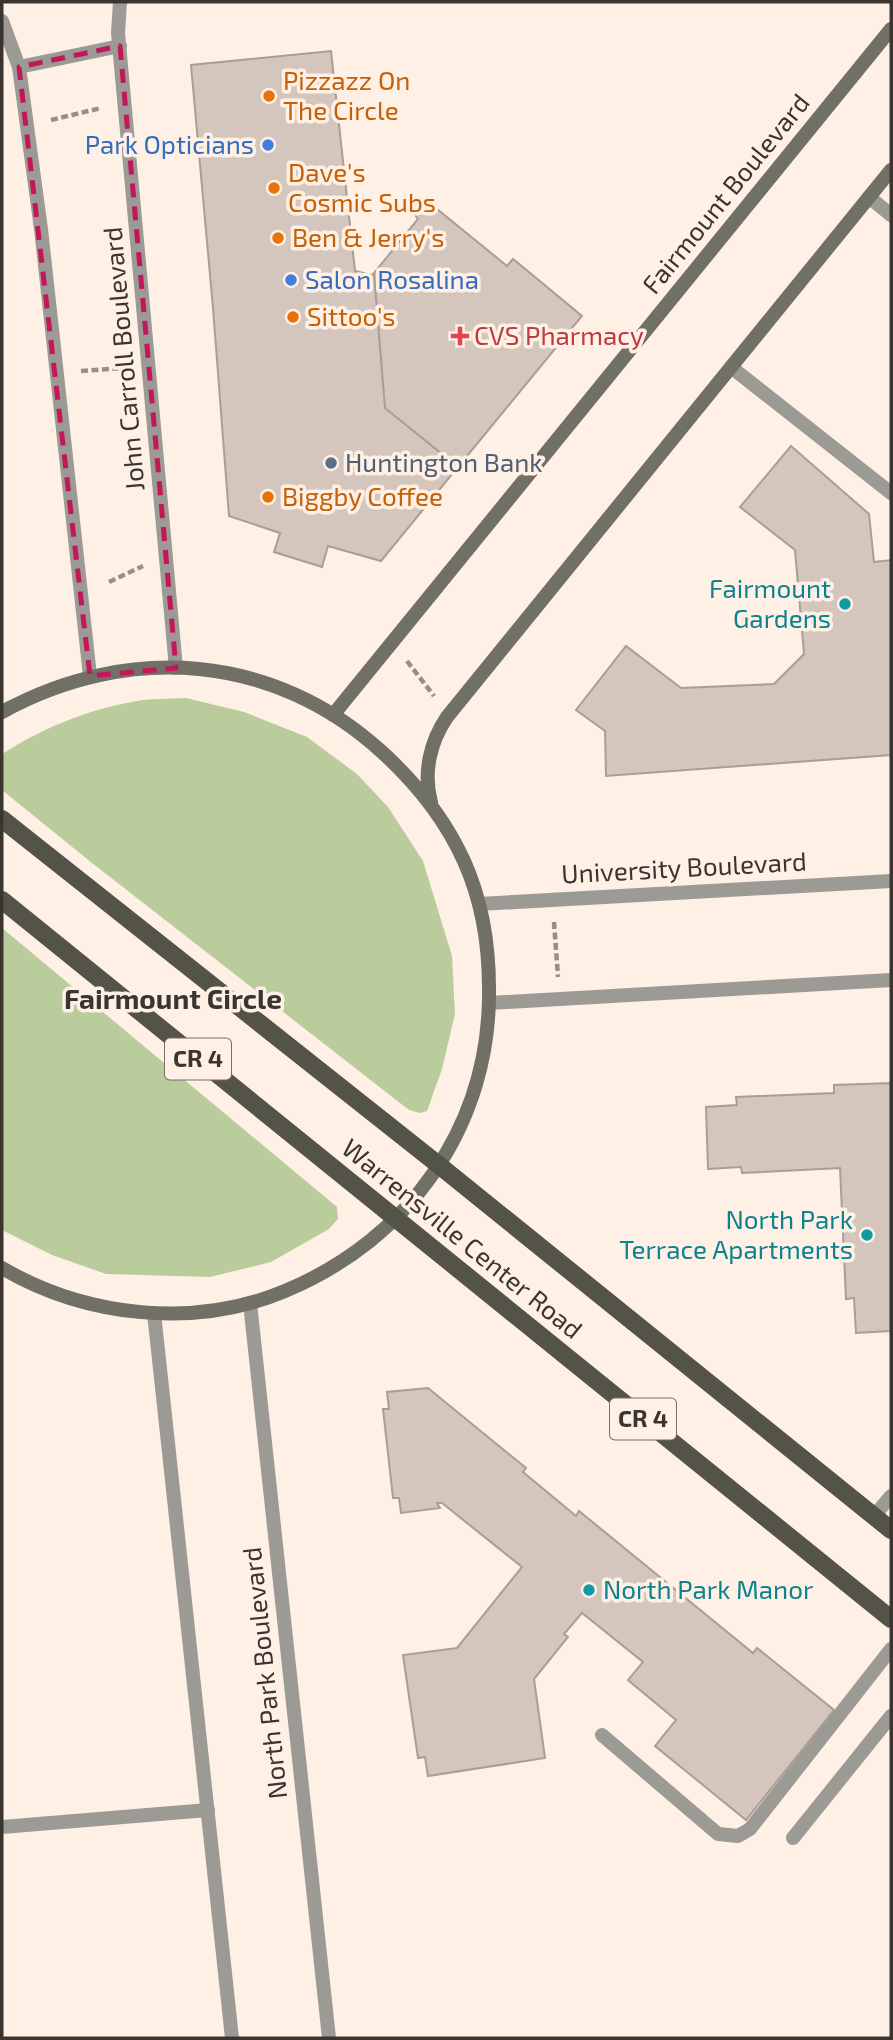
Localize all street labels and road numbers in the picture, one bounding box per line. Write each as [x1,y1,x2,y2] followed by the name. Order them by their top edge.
[635,87,815,299] street label: Fairmount Boulevard
[96,226,149,492] street label: John Carroll Boulevard
[560,845,807,888] street label: University Boulevard
[165,1038,231,1079] road number: CR 4
[337,1131,589,1344] street label: Warrensville Center Road
[610,1399,676,1440] road number: CR 4
[235,1546,292,1801] street label: North Park Boulevard

